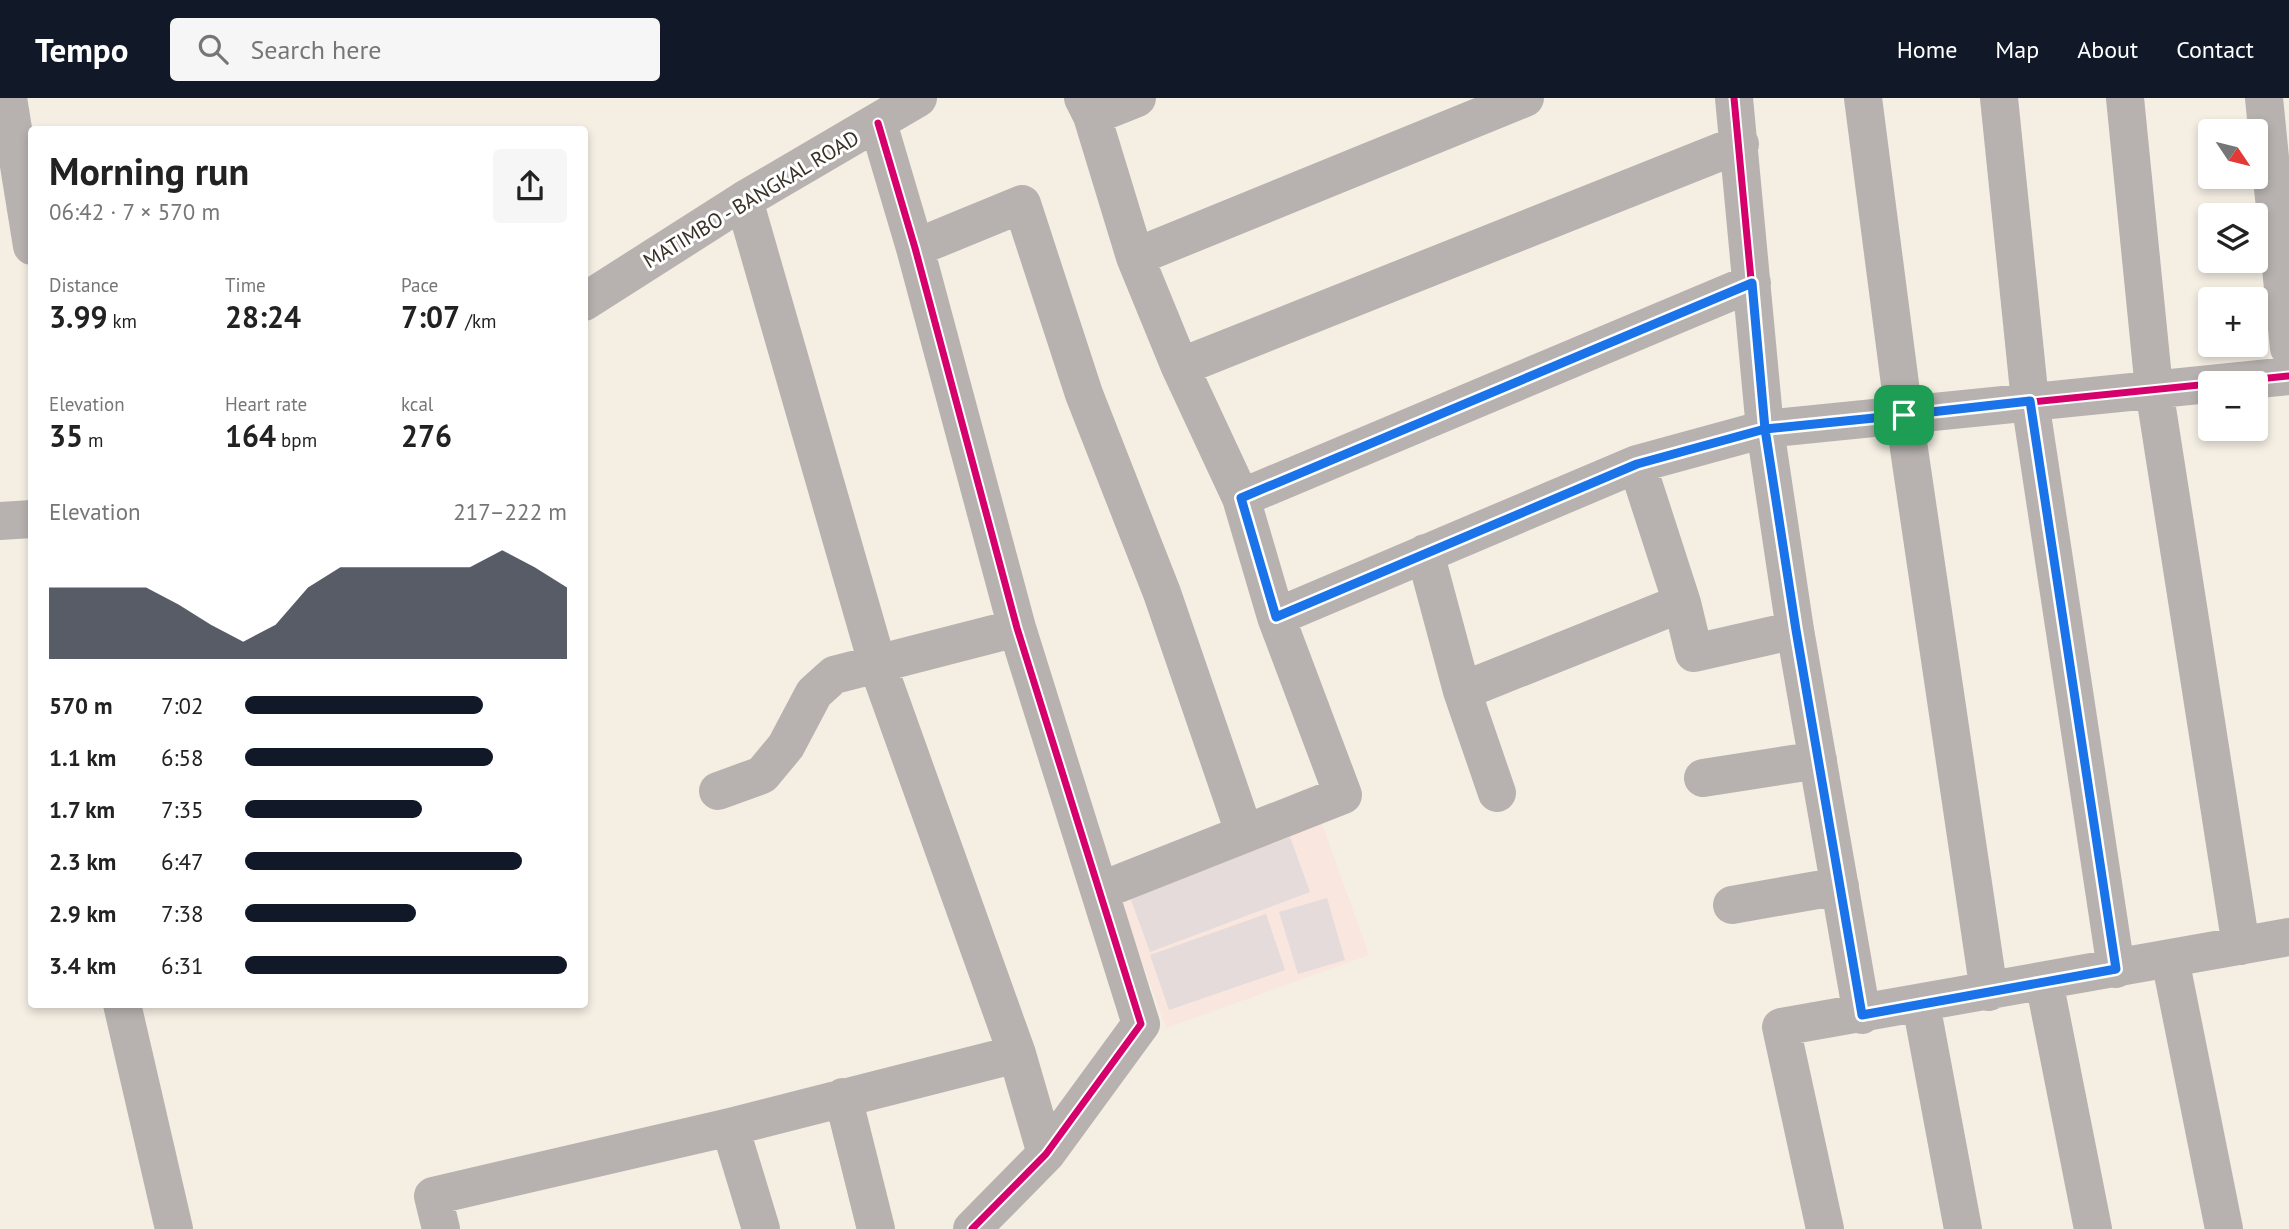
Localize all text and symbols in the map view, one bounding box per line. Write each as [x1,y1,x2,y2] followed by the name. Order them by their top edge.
[170,18,660,81] search box
[35,28,128,71] text: Tempo
[194,30,232,68] icon: search
[250,33,382,66] text: Search here
[1897,34,1957,65] text: Home
[1995,34,2039,65] text: Map
[2077,34,2138,65] text: About
[2176,34,2254,65] text: Contact
[2198,119,2268,189] north arrow
[2198,119,2268,441] map controls
[638,124,864,274] street label: MATIMBO - BANGKAL ROAD
[49,146,249,195] text: Morning run
[493,149,567,223] button: share
[49,197,220,226] text: 06:42 · 7 × 570 m
[2198,203,2268,273] button: layers
[49,273,119,297] text: Distance
[225,273,266,297] text: Time
[401,273,438,297] text: Pace
[2198,287,2268,357] button: +
[49,297,107,336] text: 3.99
[225,297,301,336] text: 28:24
[401,297,460,336] text: 7:07
[107,309,137,333] text: km
[460,309,496,333] text: /km
[2198,371,2268,441] button: −
[1874,385,1934,445] pin
[49,392,125,416] text: Elevation
[225,392,307,416] text: Heart rate
[401,392,433,416] text: kcal
[1885,396,1923,434] icon: arrive
[49,416,83,455] text: 35
[225,416,276,455] text: 164
[401,416,452,455] text: 276
[83,428,104,452] text: m
[276,428,317,452] text: bpm
[49,497,141,526] text: Elevation
[453,497,567,526] text: 217–222 m
[49,691,112,720] text: 570 m
[161,691,204,720] text: 7:02
[49,743,116,772] text: 1.1 km
[161,743,204,772] text: 6:58
[49,795,115,824] text: 1.7 km
[161,795,204,824] text: 7:35
[49,847,116,876] text: 2.3 km
[161,847,204,876] text: 6:47
[49,899,116,928] text: 2.9 km
[161,899,204,928] text: 7:38
[49,951,116,980] text: 3.4 km
[161,951,204,980] text: 6:31

